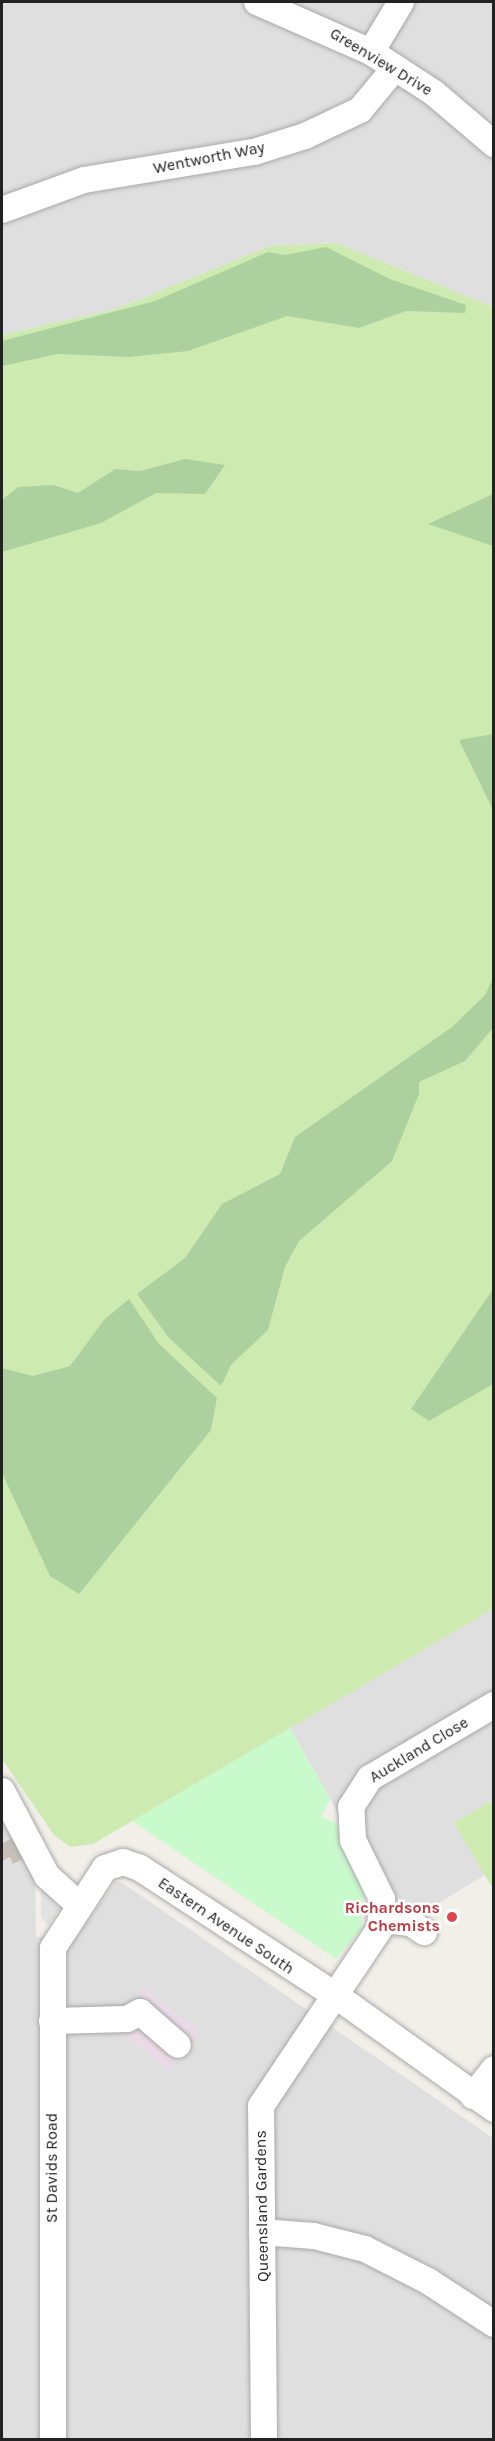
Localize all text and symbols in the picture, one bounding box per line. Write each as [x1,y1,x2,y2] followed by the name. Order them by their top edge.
[326,24,436,100] street label: Greenview Drive
[152,138,266,178] street label: Wentworth Way
[366,1713,472,1787] street label: Auckland Close
[154,1873,298,1979] street label: Eastern Avenue South
[345,1898,440,1936] place label: Richardsons Chemists
[445,1910,459,1924] marker: Richardsons Chemists
[42,2113,62,2223] street label: St Davids Road
[251,2130,273,2282] street label: Queensland Gardens

